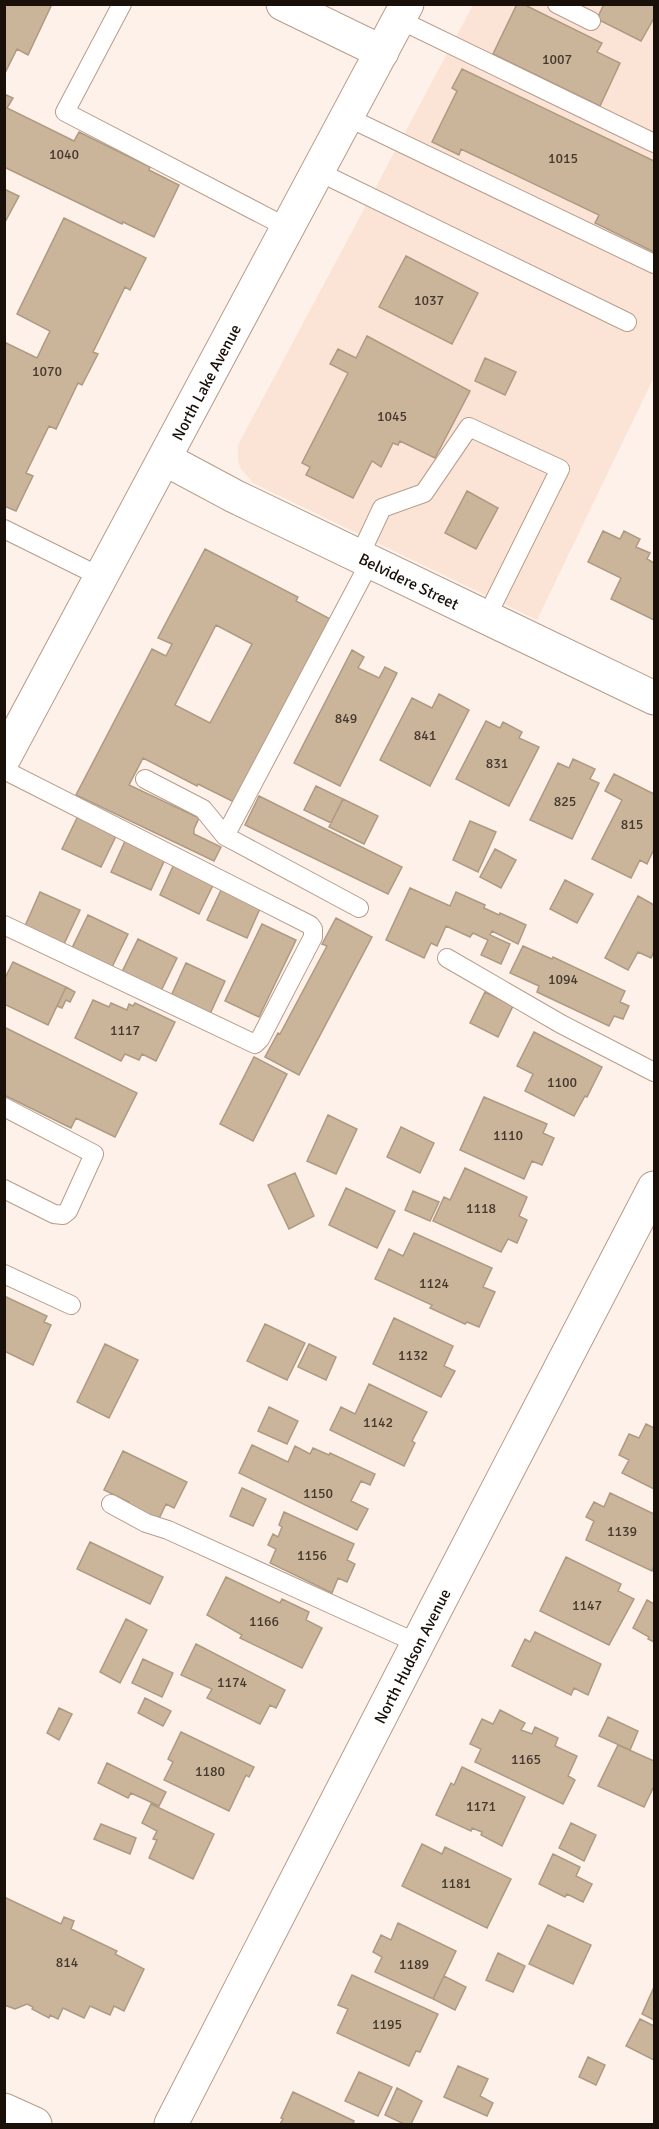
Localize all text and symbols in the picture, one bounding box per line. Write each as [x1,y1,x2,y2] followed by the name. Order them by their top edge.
[542,51,572,68] house number: 1007
[49,146,79,163] house number: 1040
[548,150,578,167] house number: 1015
[414,292,444,309] house number: 1037
[168,321,246,444] street label: North Lake Avenue
[32,363,62,380] house number: 1070
[377,408,407,425] house number: 1045
[355,549,462,615] street label: Belvidere Street
[335,710,357,727] house number: 849
[414,727,436,744] house number: 841
[486,755,508,772] house number: 831
[554,793,576,810] house number: 825
[621,816,643,833] house number: 815
[548,971,579,988] house number: 1094
[110,1022,140,1039] house number: 1117
[547,1074,577,1091] house number: 1100
[493,1127,523,1144] house number: 1110
[466,1200,496,1217] house number: 1118
[419,1275,450,1292] house number: 1124
[398,1347,428,1364] house number: 1132
[363,1414,393,1431] house number: 1142
[303,1485,333,1502] house number: 1150
[607,1523,637,1540] house number: 1139
[297,1547,327,1564] house number: 1156
[370,1586,456,1727] street label: North Hudson Avenue
[572,1597,602,1614] house number: 1147
[249,1613,279,1630] house number: 1166
[217,1674,248,1691] house number: 1174
[511,1751,541,1768] house number: 1165
[195,1763,225,1780] house number: 1180
[466,1798,496,1815] house number: 1171
[441,1875,471,1892] house number: 1181
[56,1954,79,1971] house number: 814
[399,1956,429,1973] house number: 1189
[372,2016,402,2033] house number: 1195

